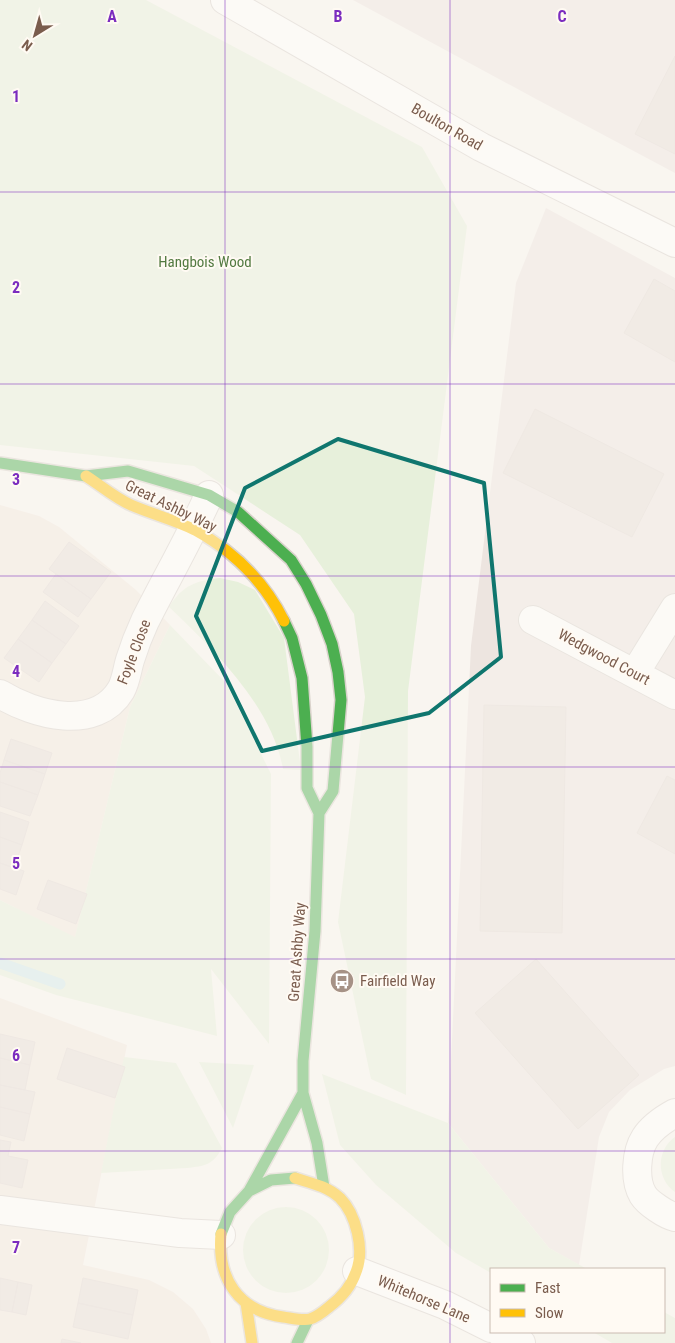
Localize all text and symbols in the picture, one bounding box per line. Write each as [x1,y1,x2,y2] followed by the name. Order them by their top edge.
[107,7,117,26] text: A
[334,7,343,26] text: B
[557,7,567,26] text: C
[10,10,60,60] north arrow
[19,36,35,54] text: N
[12,87,20,106] text: 1
[408,99,486,155] street label: Boulton Road
[158,253,252,271] park label: Hangbois Wood
[12,278,20,297] text: 2
[12,470,20,489] text: 3
[122,476,220,536] street label: Great Ashby Way
[113,617,155,687] street label: Foyle Close
[555,625,653,689] street label: Wedgwood Court
[12,662,20,681] text: 4
[12,854,20,873] text: 5
[285,902,309,1002] street label: Great Ashby Way
[329,968,355,994] bus stop icon: Fairfield Way
[360,972,435,990] place label: Fairfield Way
[12,1046,20,1065] text: 6
[12,1238,20,1257] text: 7
[490,1268,665,1333] legend
[375,1271,473,1327] street label: Whitehorse Lane
[535,1279,560,1297] text: Fast
[535,1304,564,1322] text: Slow

